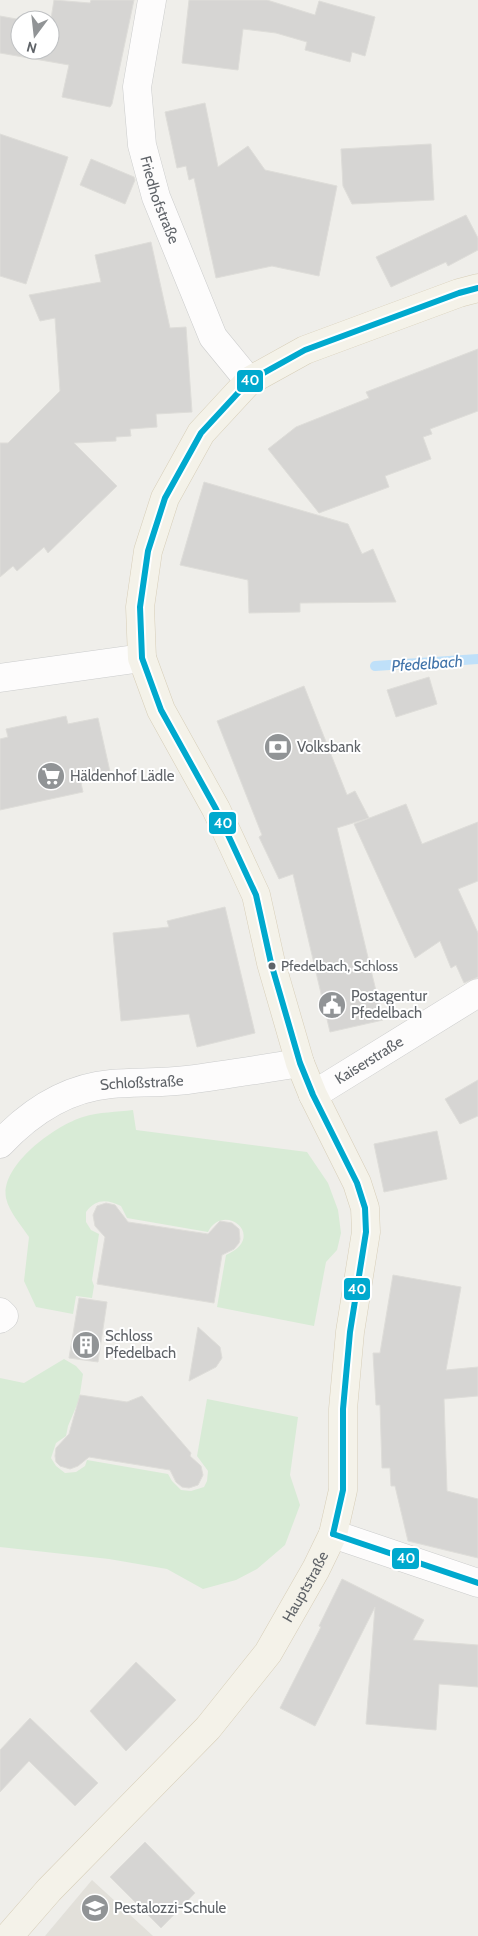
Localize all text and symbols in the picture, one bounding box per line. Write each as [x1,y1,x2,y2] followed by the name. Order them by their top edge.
[10,10,60,60] north arrow
[25,38,39,58] text: N
[136,154,183,247] street label: Friedhofstraße
[236,369,264,393] line badge: 40
[241,371,259,389] text: 40
[391,652,463,675] water label: Pfedelbach
[263,732,293,762] bank icon: Volksbank
[297,738,361,756] place label: Volksbank
[36,761,66,791] supermarket icon: Häldenhof Lädle
[70,767,175,785] place label: Häldenhof Lädle
[208,811,237,835] line badge: 40
[214,814,232,832] text: 40
[281,957,398,975] place label: Pfedelbach, Schloss
[267,961,277,971] marker: Pfedelbach, Schloss
[351,987,427,1022] place label: Postagentur Pfedelbach
[317,990,347,1020] public building icon: Postagentur Pfedelbach
[332,1032,407,1088] street label: Kaiserstraße
[99,1071,185,1094] street label: Schloßstraße
[343,1277,371,1301] line badge: 40
[348,1280,366,1298] text: 40
[105,1327,176,1362] place label: Schloss Pfedelbach
[71,1330,101,1360] building icon: Schloss Pfedelbach
[391,1547,420,1570] line badge: 40
[278,1548,332,1625] street label: Hauptstraße
[397,1549,415,1567] text: 40
[80,1893,110,1923] school or university icon: Pestalozzi-Schule
[114,1899,227,1917] place label: Pestalozzi-Schule

